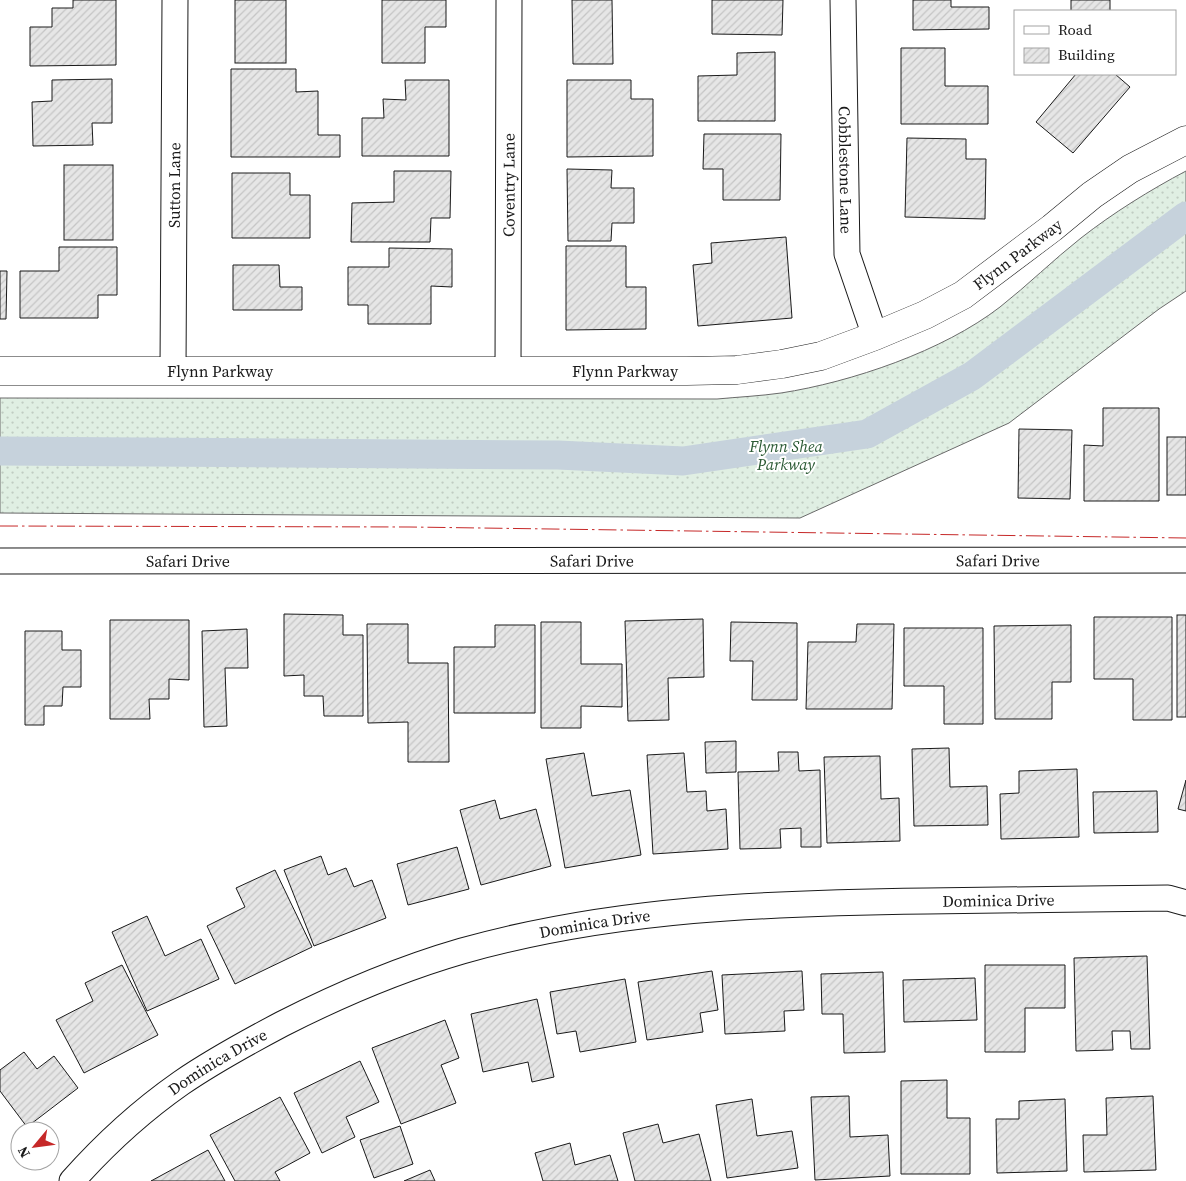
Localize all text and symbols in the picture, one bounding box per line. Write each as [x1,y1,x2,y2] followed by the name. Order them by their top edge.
[1014,10,1176,75] legend
[1058,19,1092,40] text: Road
[1058,44,1115,65] text: Building
[834,106,858,234] street label: Cobblestone Lane
[497,133,520,237] street label: Coventry Lane
[163,142,185,228] street label: Sutton Lane
[968,213,1067,295] street label: Flynn Parkway
[167,360,274,382] street label: Flynn Parkway
[572,360,679,382] street label: Flynn Parkway
[748,435,824,475] park label: Flynn Shea Parkway
[550,549,634,572] street label: Safari Drive
[956,549,1040,571] street label: Safari Drive
[146,550,230,572] street label: Safari Drive
[942,888,1055,912] street label: Dominica Drive
[537,904,651,943] street label: Dominica Drive
[163,1023,271,1100] street label: Dominica Drive
[10,1121,60,1171] north arrow
[12,1143,35,1162] text: N

